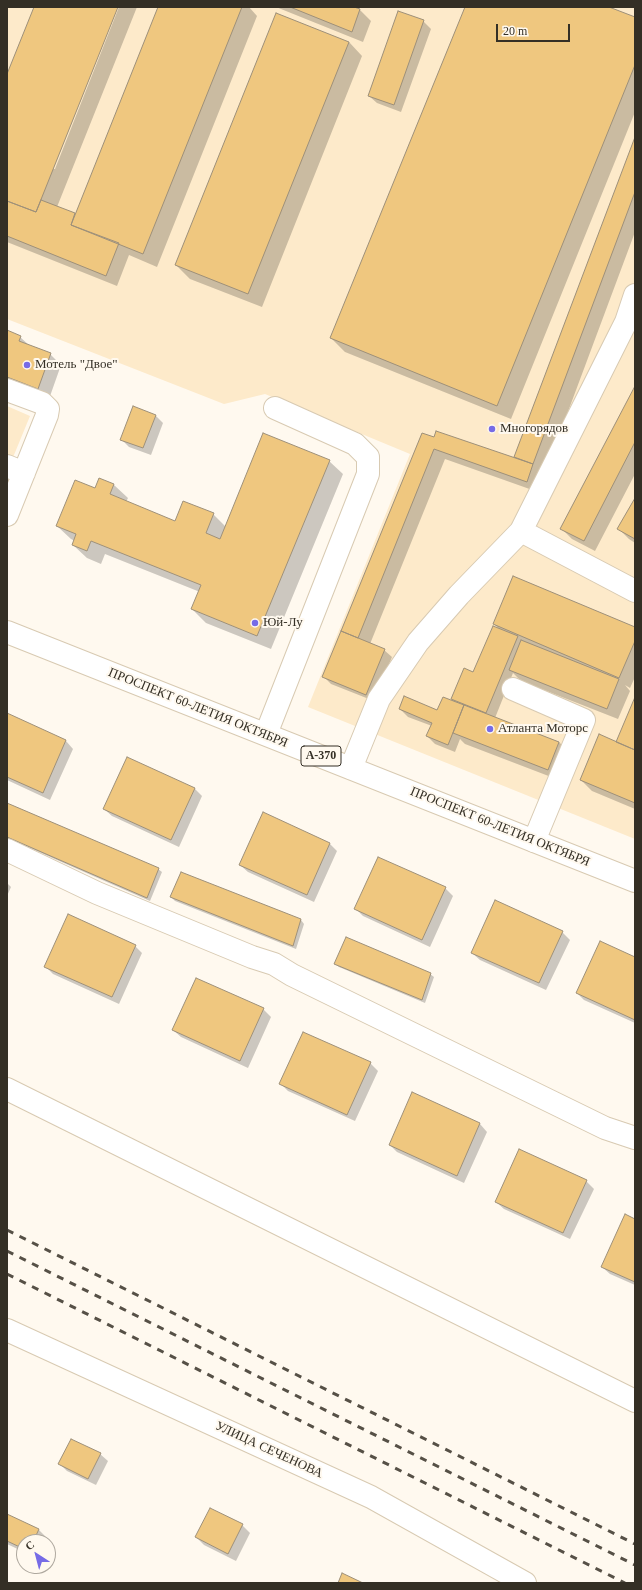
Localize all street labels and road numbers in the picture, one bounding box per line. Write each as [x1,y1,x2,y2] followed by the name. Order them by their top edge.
[106,665,290,751] street label: ПРОСПЕКТ 60-ЛЕТИЯ ОКТЯБРЯ
[301,746,341,766] road number: А-370
[408,784,592,870] street label: ПРОСПЕКТ 60-ЛЕТИЯ ОКТЯБРЯ
[213,1418,325,1482] street label: УЛИЦА СЕЧЕНОВА

